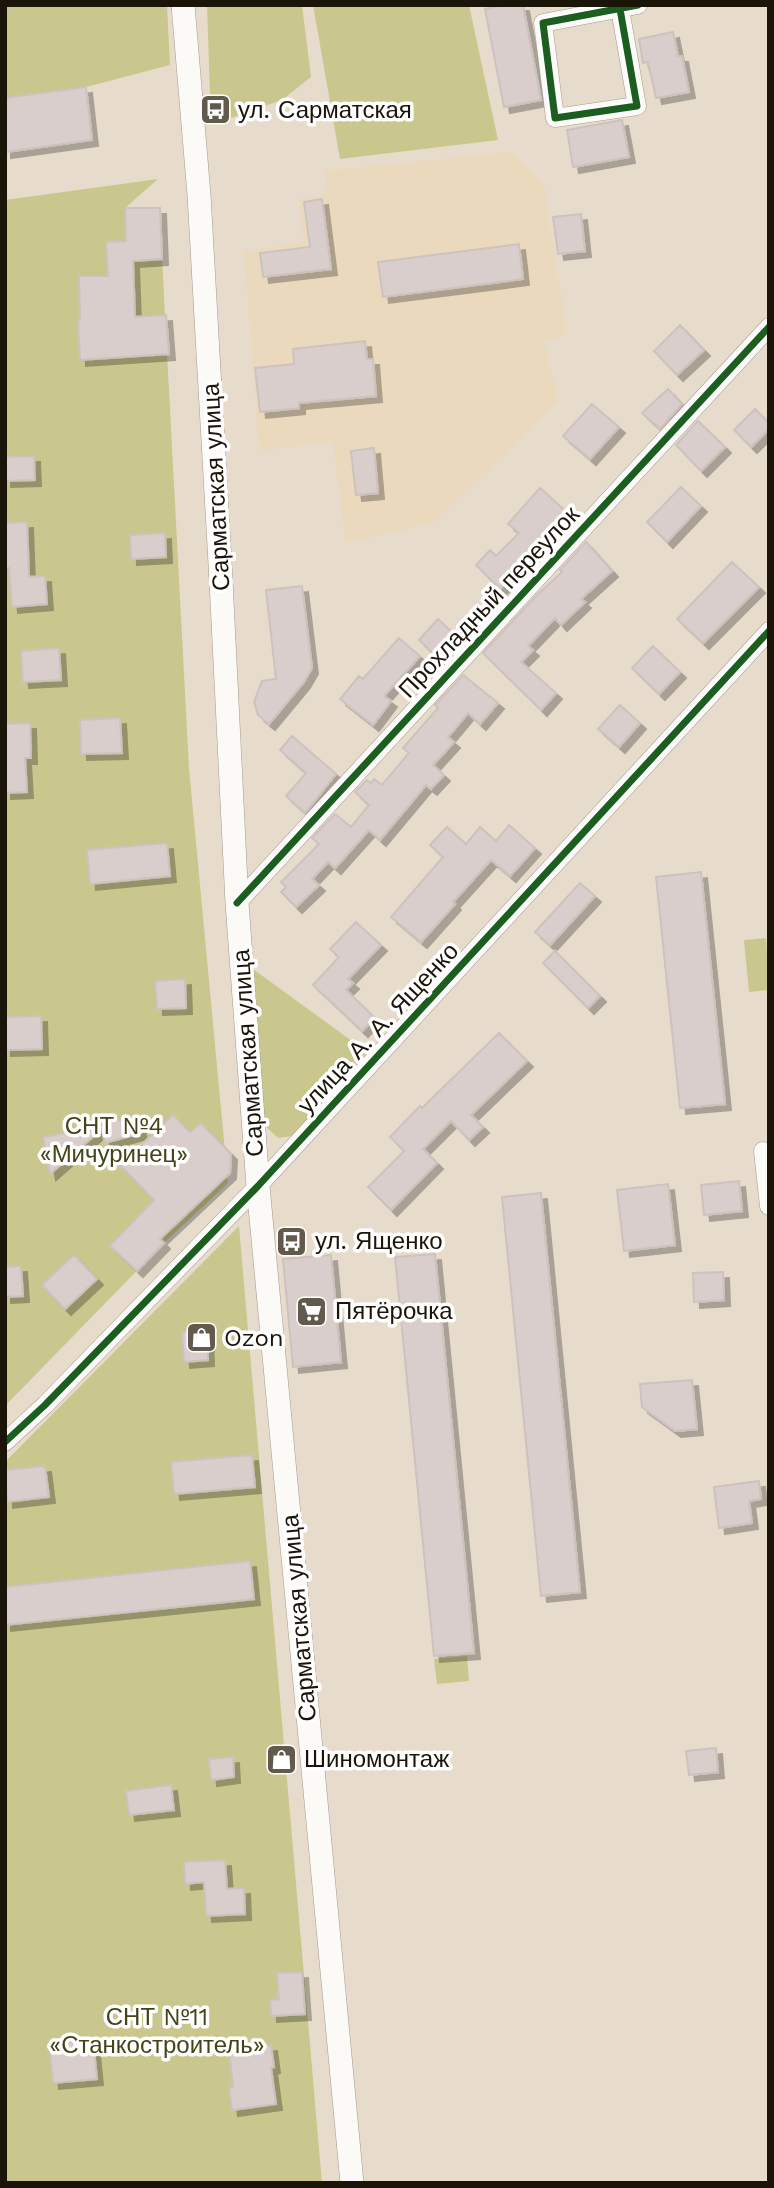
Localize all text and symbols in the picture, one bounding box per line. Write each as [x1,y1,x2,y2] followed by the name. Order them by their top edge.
[198,93,232,127] bus stop icon: ул. Сарматская
[238,96,412,124] place label: ул. Сарматская
[197,382,235,592] street label: Сарматская улица
[393,500,585,704] street label: Прохладный переулок
[292,937,464,1119] street label: улица А. А. Ященко
[227,948,269,1158] street label: Сарматская улица
[40,1112,188,1168] park label: СНТ №4 «Мичуринец»
[275,1224,309,1258] bus stop icon: ул. Ященко
[315,1227,443,1255] place label: ул. Ященко
[295,1294,329,1328] supermarket icon: Пятёрочка
[335,1297,453,1325] place label: Пятёрочка
[184,1321,218,1355] shop icon: Ozon
[224,1324,284,1352] place label: Ozon
[276,1513,322,1723] street label: Сарматская улица
[264,1742,298,1776] shop icon: Шиномонтаж
[304,1745,449,1773] place label: Шиномонтаж
[49,2003,265,2059] park label: СНТ №11 «Станкостроитель»

